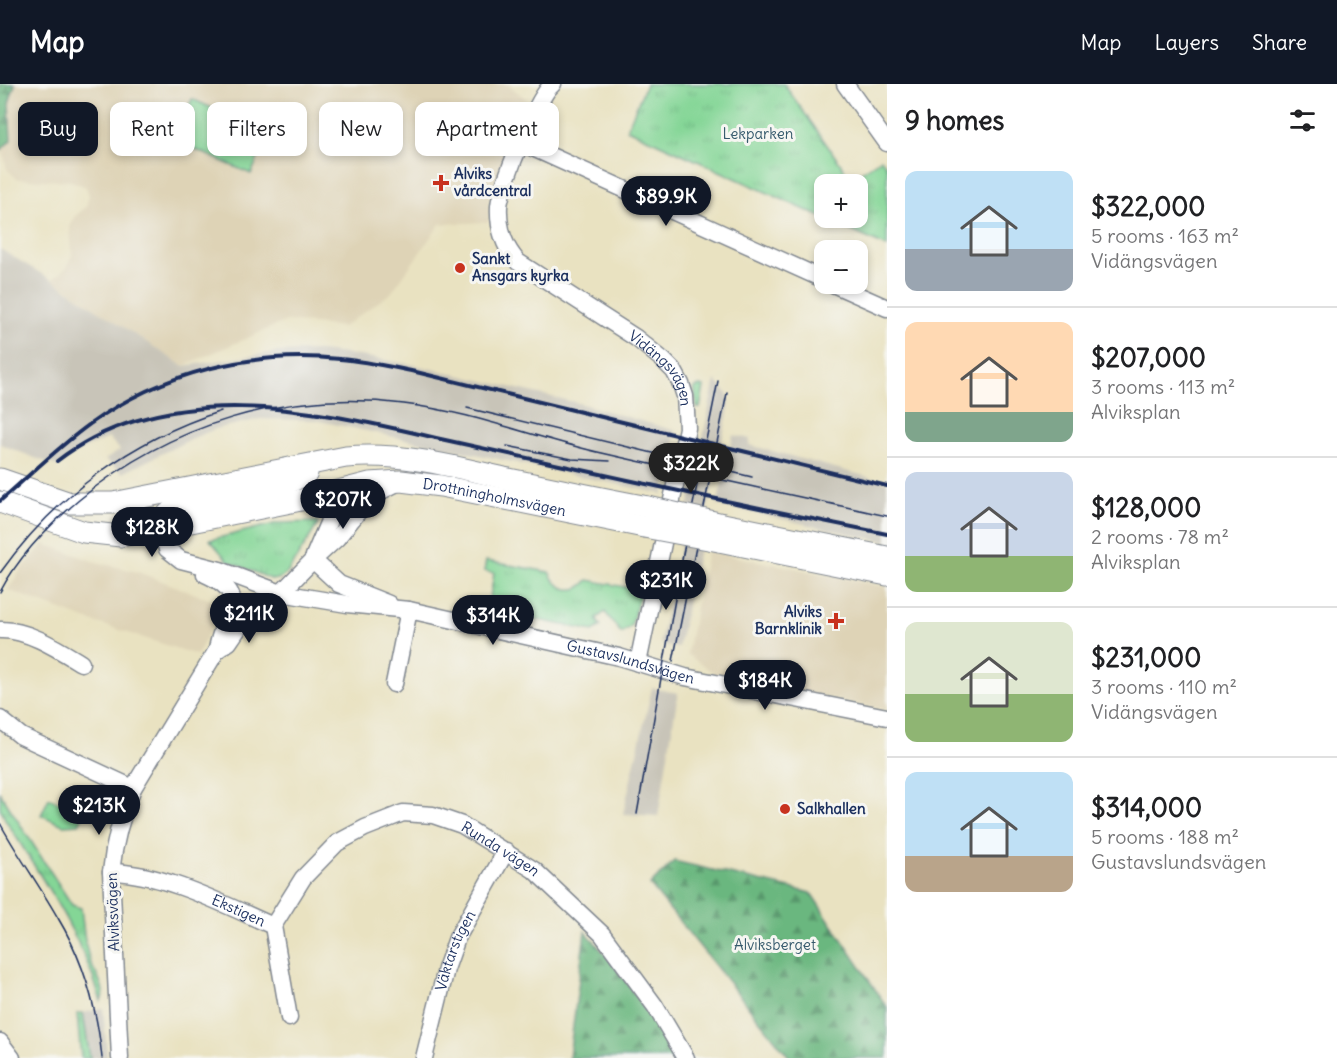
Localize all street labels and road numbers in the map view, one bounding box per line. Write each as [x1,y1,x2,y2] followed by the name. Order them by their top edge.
[625,326,696,407] street label: Vidängsvägen
[422,474,568,520] street label: Drottningholmsvägen
[565,636,696,688] street label: Gustavslundsvägen
[458,817,545,880] street label: Runda vägen
[102,872,123,952] street label: Alviksvägen
[209,890,269,931] street label: Ekstigen
[431,907,480,993] street label: Väktarstigen

